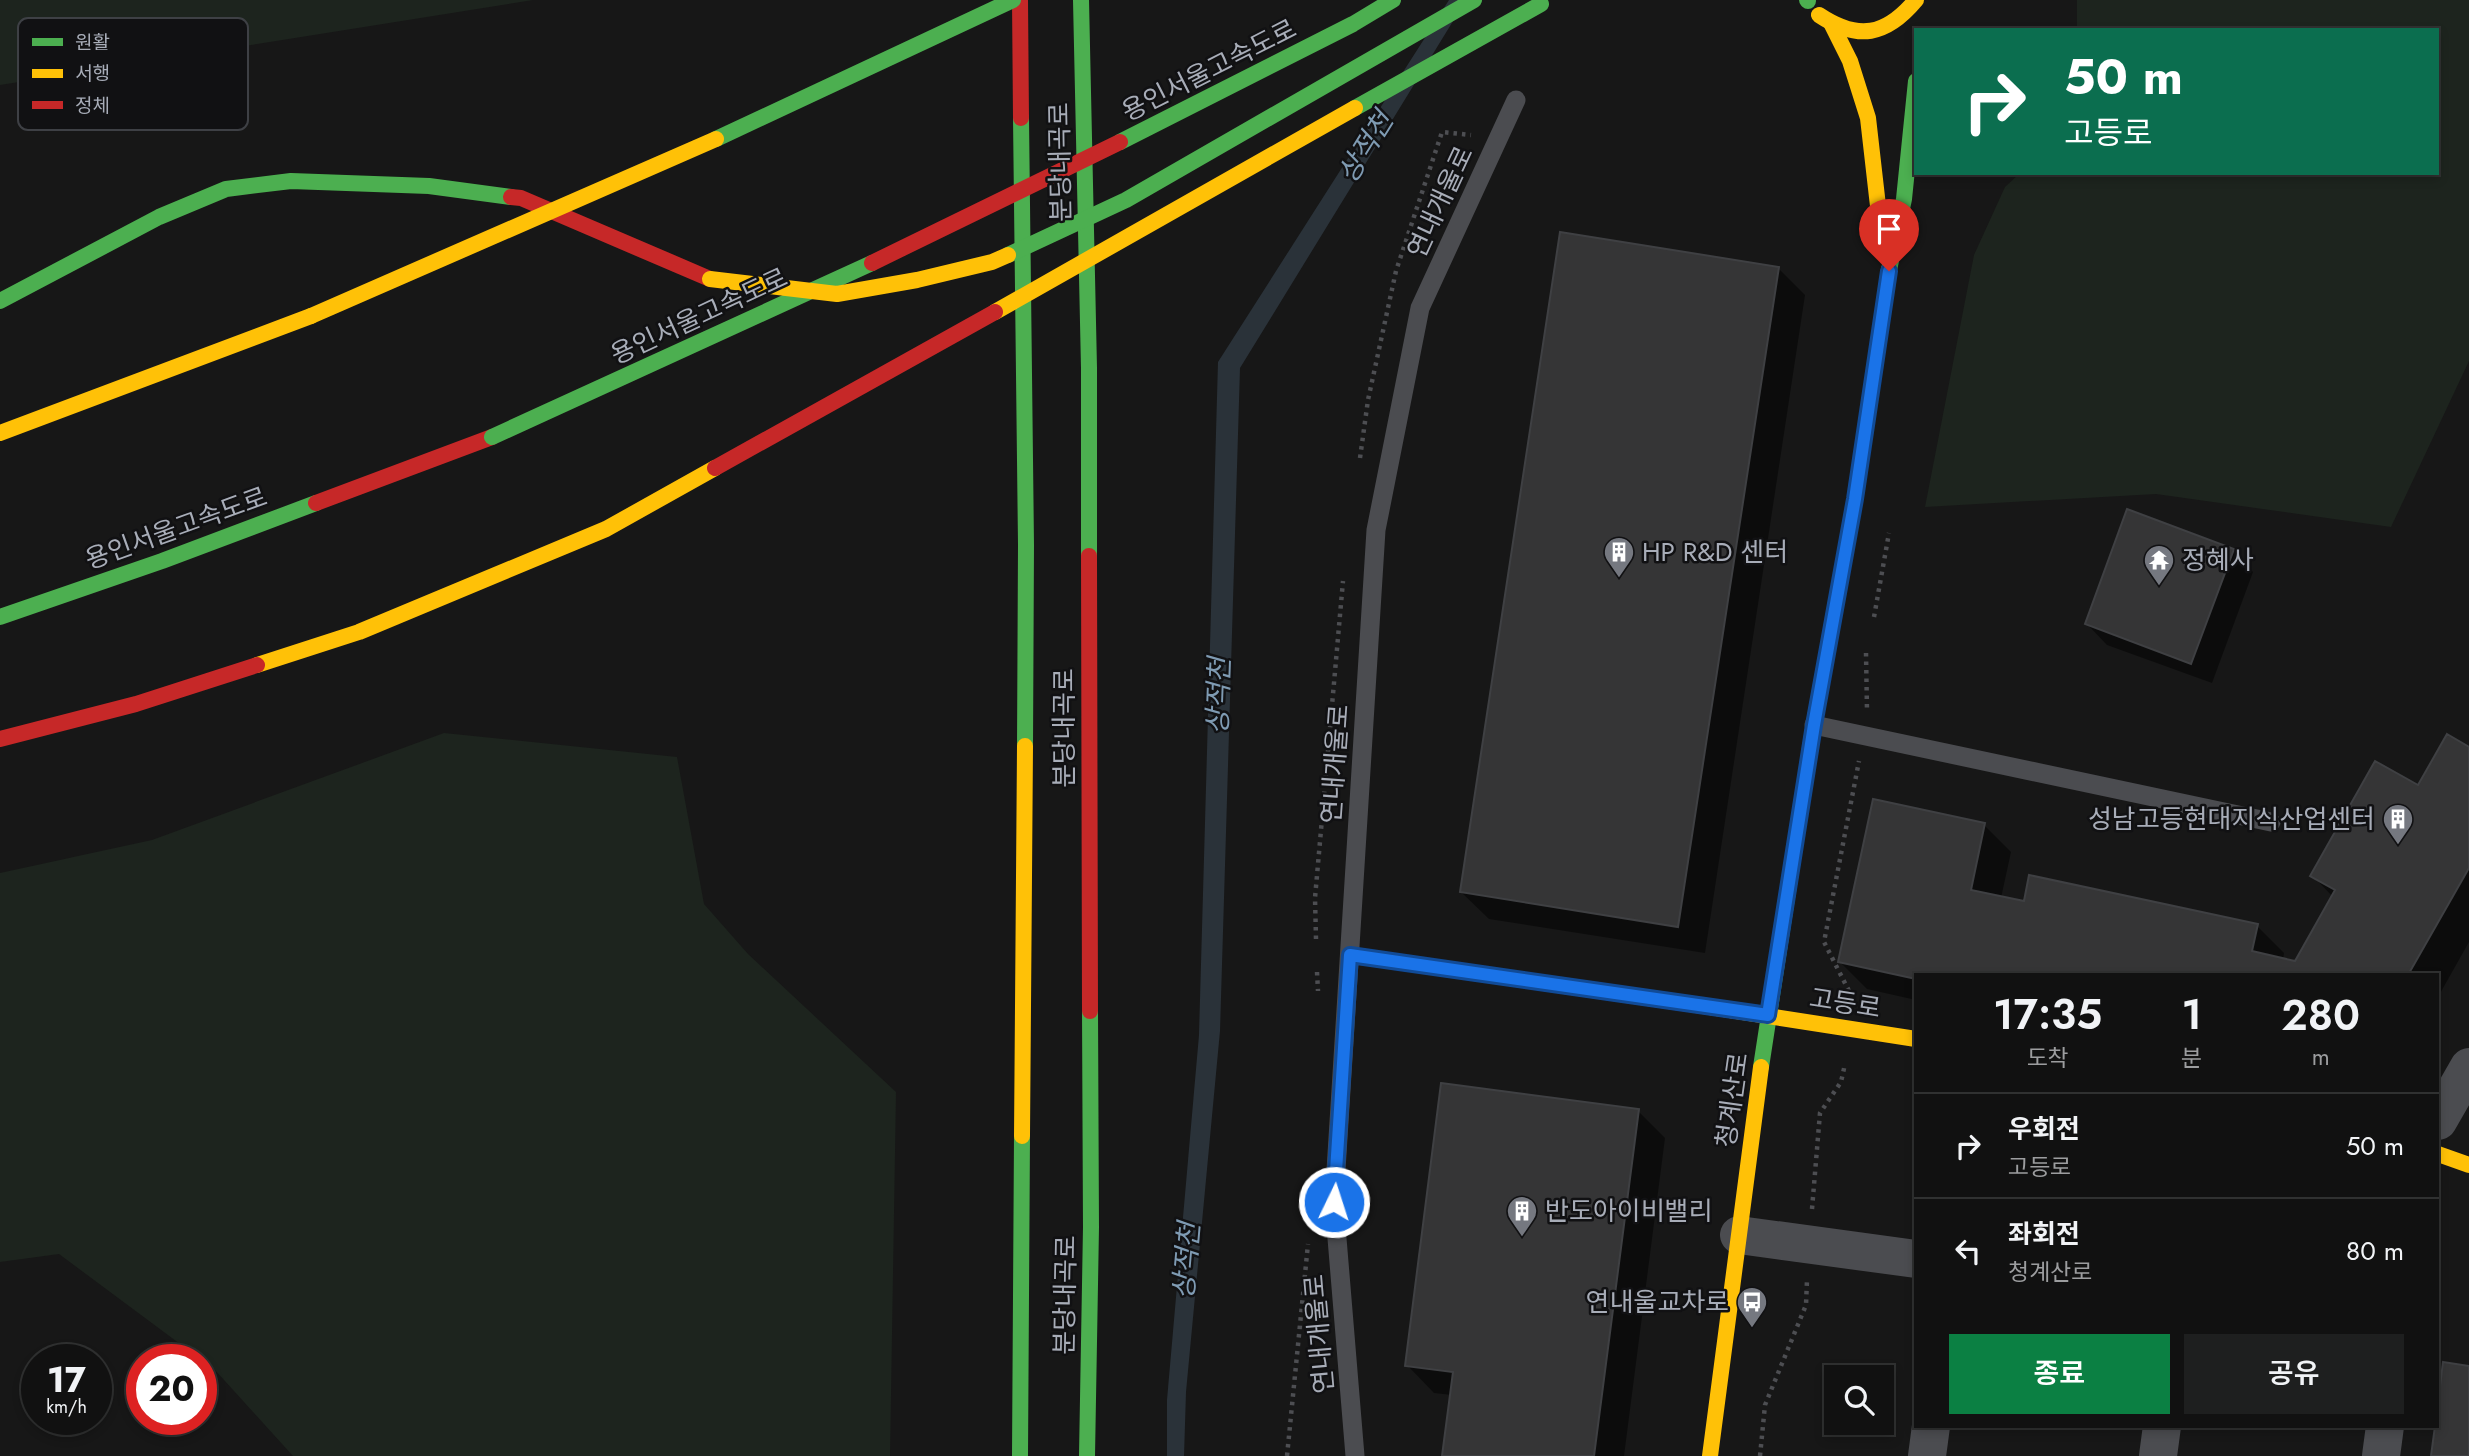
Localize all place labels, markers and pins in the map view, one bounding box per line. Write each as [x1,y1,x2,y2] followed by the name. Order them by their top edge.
[1859,199,1919,271] pin
[1642,533,1788,571] place label: HP R&D 센터
[1602,535,1636,579] building icon: HP R&D 센터
[2182,541,2254,579] place label: 정혜사
[2142,543,2176,587] temple icon: 정혜사
[2088,800,2375,838] place label: 성남고등현대지식산업센터
[2381,802,2415,846] building icon: 성남고등현대지식산업센터
[1545,1192,1712,1230] place label: 반도아이비밸리
[1505,1194,1539,1238] building icon: 반도아이비밸리
[1585,1283,1729,1321] place label: 연내울교차로
[1735,1285,1769,1329] bus stop icon: 연내울교차로

